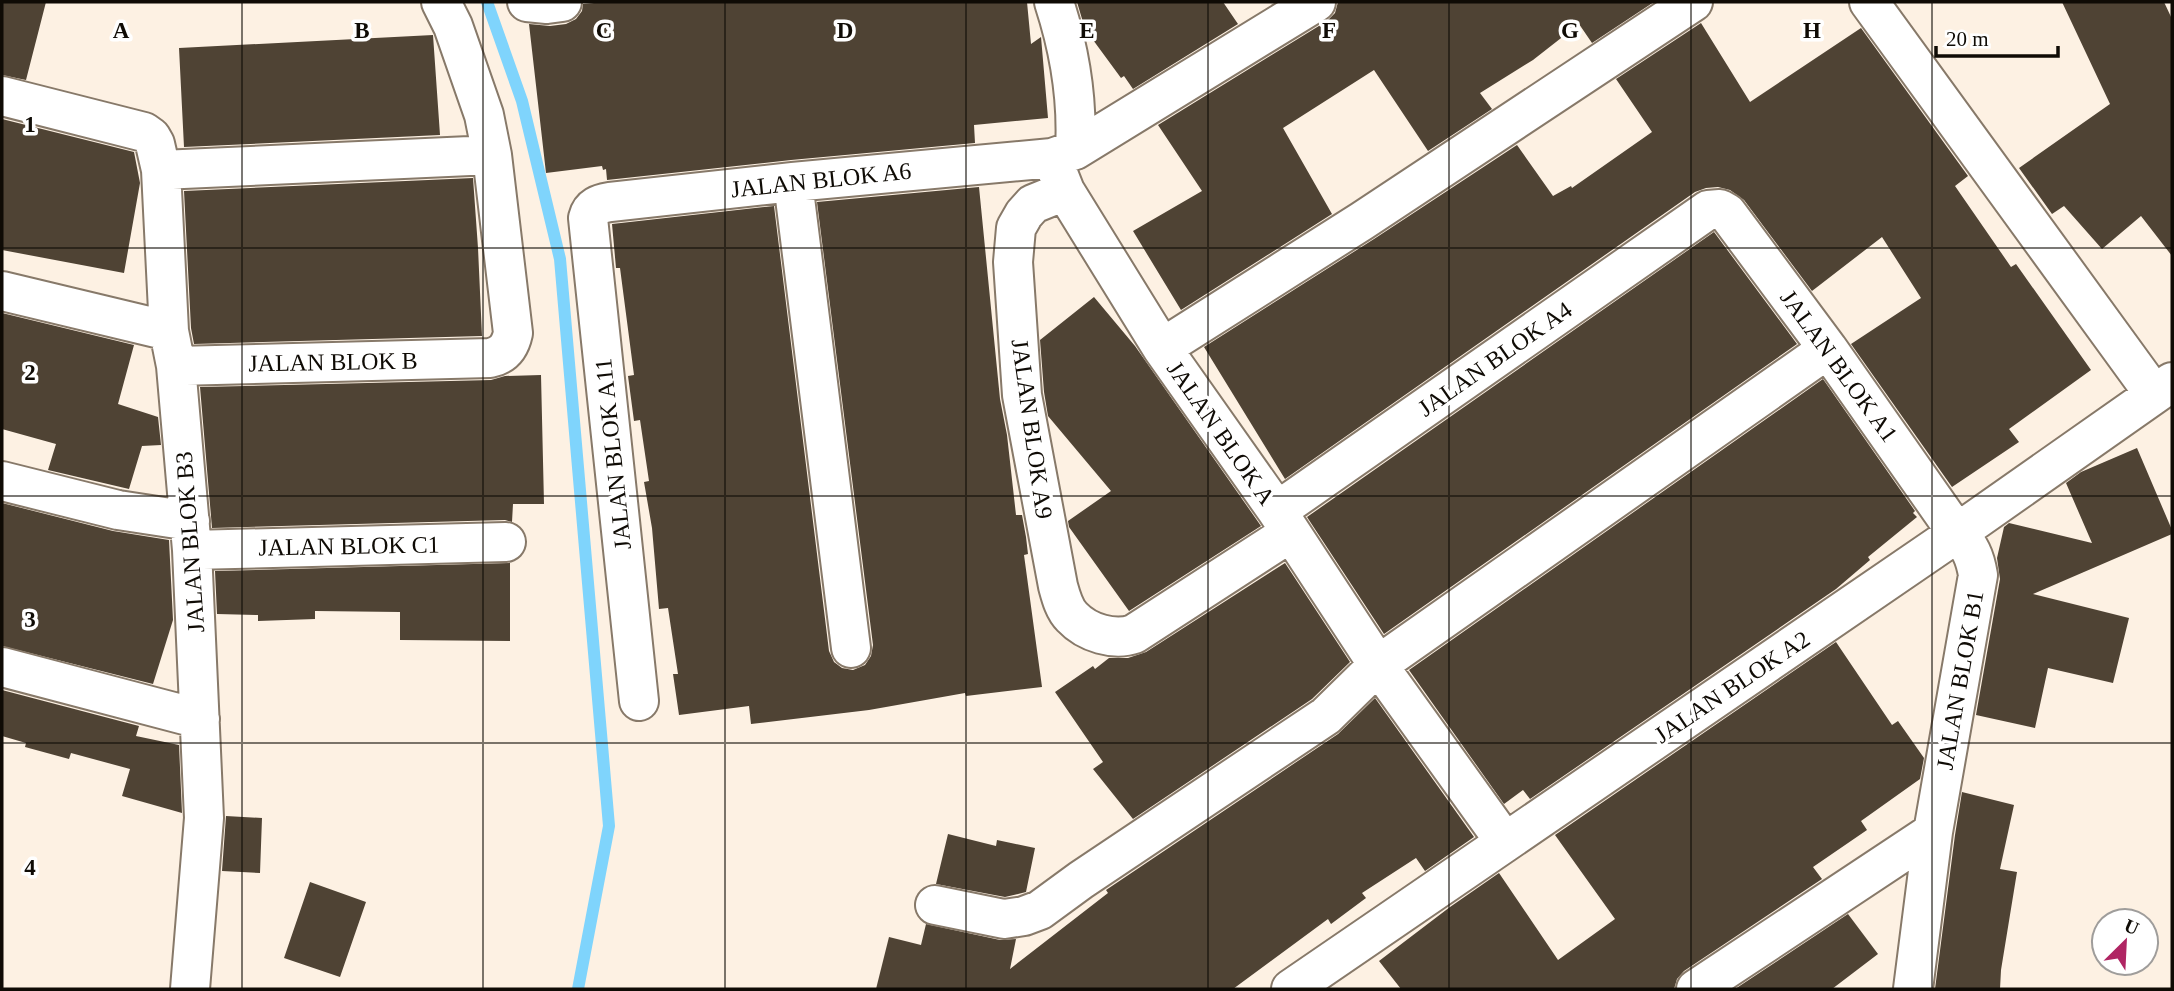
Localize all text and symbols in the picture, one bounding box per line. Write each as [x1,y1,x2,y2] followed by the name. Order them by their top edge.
[1936,14,2058,58] scale bar
[113,18,130,43] text: A
[354,18,370,43] text: B
[596,18,612,43] text: C
[837,18,853,43] text: D
[1079,18,1095,43] text: E
[1322,18,1336,43] text: F
[1561,18,1579,43] text: G
[1803,18,1821,43] text: H
[1946,27,1989,51] text: 20 m
[24,112,36,137] text: 1
[729,158,913,202] street label: JALAN BLOK A6
[1775,285,1903,447] street label: JALAN BLOK A1
[1413,296,1577,422] street label: JALAN BLOK A4
[1007,337,1057,521] street label: JALAN BLOK A9
[248,348,418,376] street label: JALAN BLOK B
[1162,356,1281,510] street label: JALAN BLOK A
[590,357,636,551] street label: JALAN BLOK A11
[24,360,36,385] text: 2
[171,451,209,633] street label: JALAN BLOK B3
[258,531,440,561] street label: JALAN BLOK C1
[1931,588,1989,772] street label: JALAN BLOK B1
[24,607,36,632] text: 3
[1650,626,1814,748] street label: JALAN BLOK A2
[24,855,36,880] text: 4
[2090,907,2160,977] north arrow
[2121,915,2142,939] text: U

